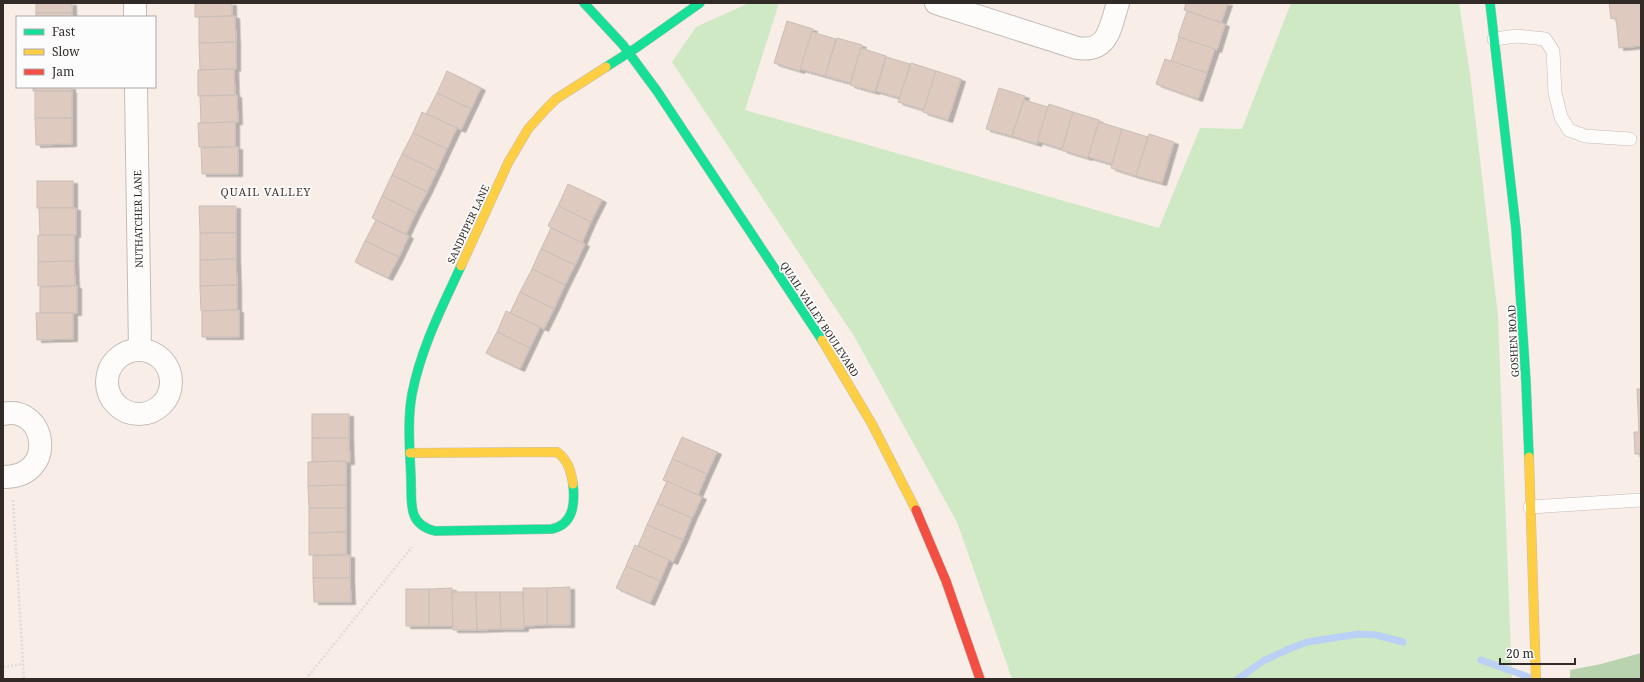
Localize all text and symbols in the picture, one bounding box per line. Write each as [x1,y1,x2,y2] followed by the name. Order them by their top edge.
[16,16,156,88] legend
[52,23,75,40] text: Fast
[52,43,80,60] text: Slow
[51,63,74,80] text: Jam
[130,170,146,268] street label: NUTHATCHER LANE
[444,182,492,266] street label: SANDPIPER LANE
[221,184,311,199] district label: QUAIL VALLEY
[778,259,862,379] street label: QUAIL VALLEY BOULEVARD
[1504,305,1522,377] street label: GOSHEN ROAD
[1500,640,1575,666] scale bar
[1506,645,1534,662] text: 20 m

